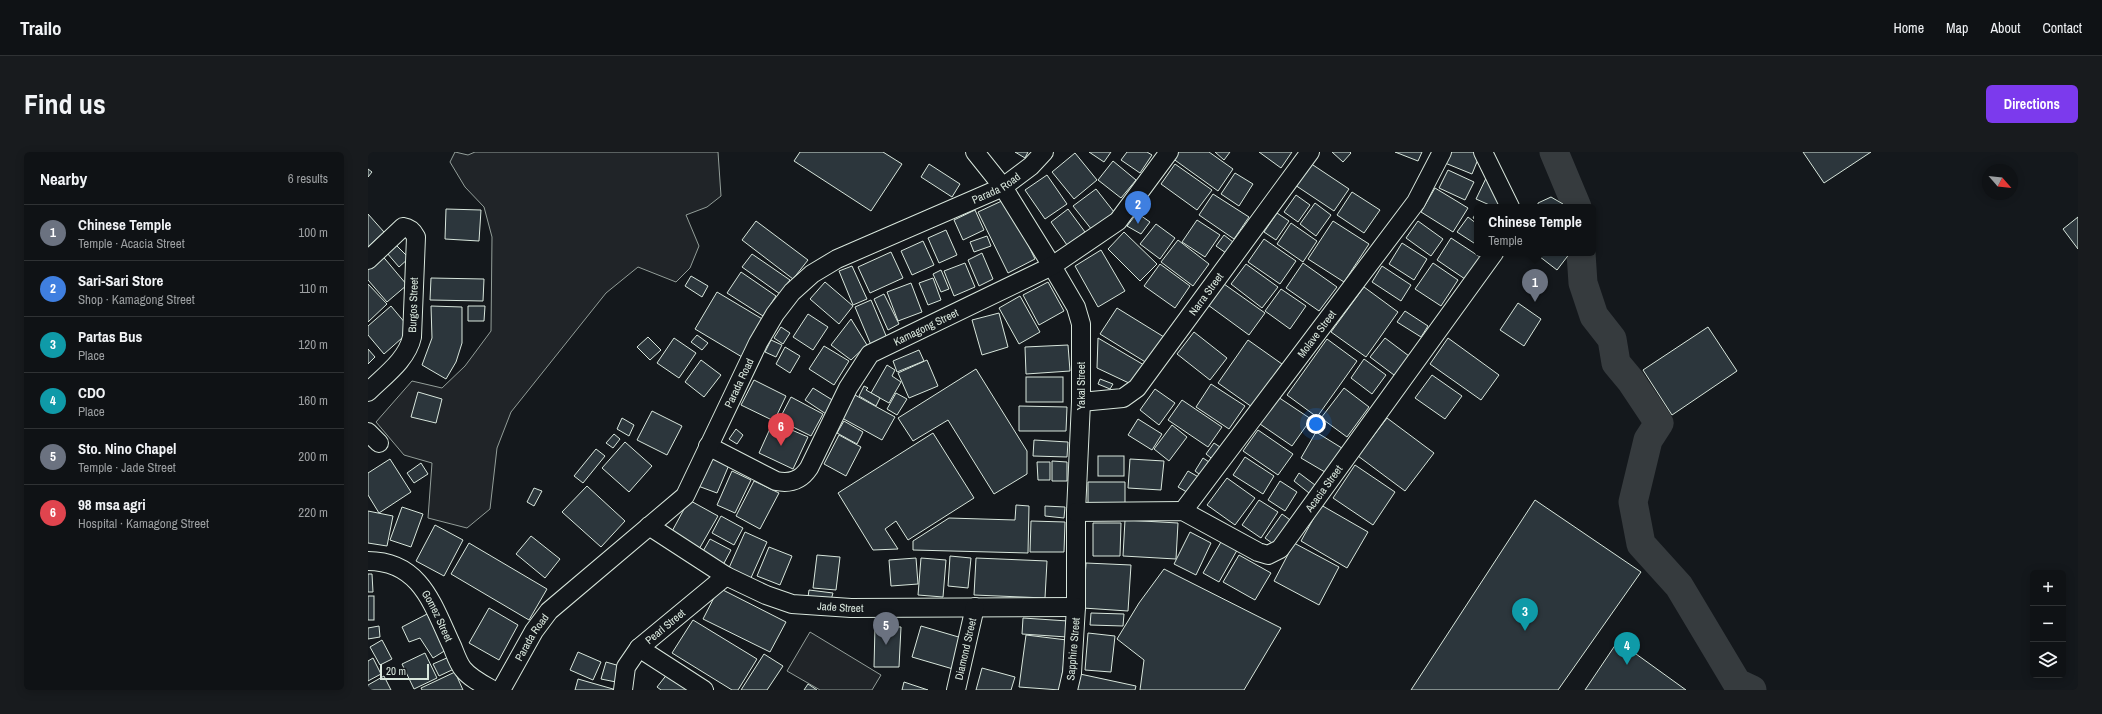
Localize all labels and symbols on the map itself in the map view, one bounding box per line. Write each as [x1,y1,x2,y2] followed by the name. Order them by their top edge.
[1982,164,2018,200] north arrow
[970,169,1023,207] street label: Parada Road
[1125,191,1151,224] pin: 2
[1522,269,1548,302] pin: 1
[1186,270,1226,318] street label: Narra Street
[405,277,421,333] street label: Burgos Street
[891,305,961,349] street label: Kamagong Street
[1294,307,1339,360] street label: Molave Street
[721,356,757,410] street label: Parada Road
[1074,361,1088,410] street label: Yakal Street
[768,413,794,446] pin: 6
[1306,414,1326,434] your location
[1302,462,1346,515] street label: Acacia Street
[419,587,456,644] street label: Gomez Street
[1512,598,1538,631] pin: 3
[817,599,864,615] street label: Jade Street
[642,606,688,647] street label: Pearl Street
[512,611,552,663] street label: Parada Road
[873,612,899,645] pin: 5
[951,616,979,681] street label: Diamond Street
[1063,616,1083,681] street label: Sapphire Street
[1614,632,1640,665] pin: 4
[380,662,429,681] scale bar

